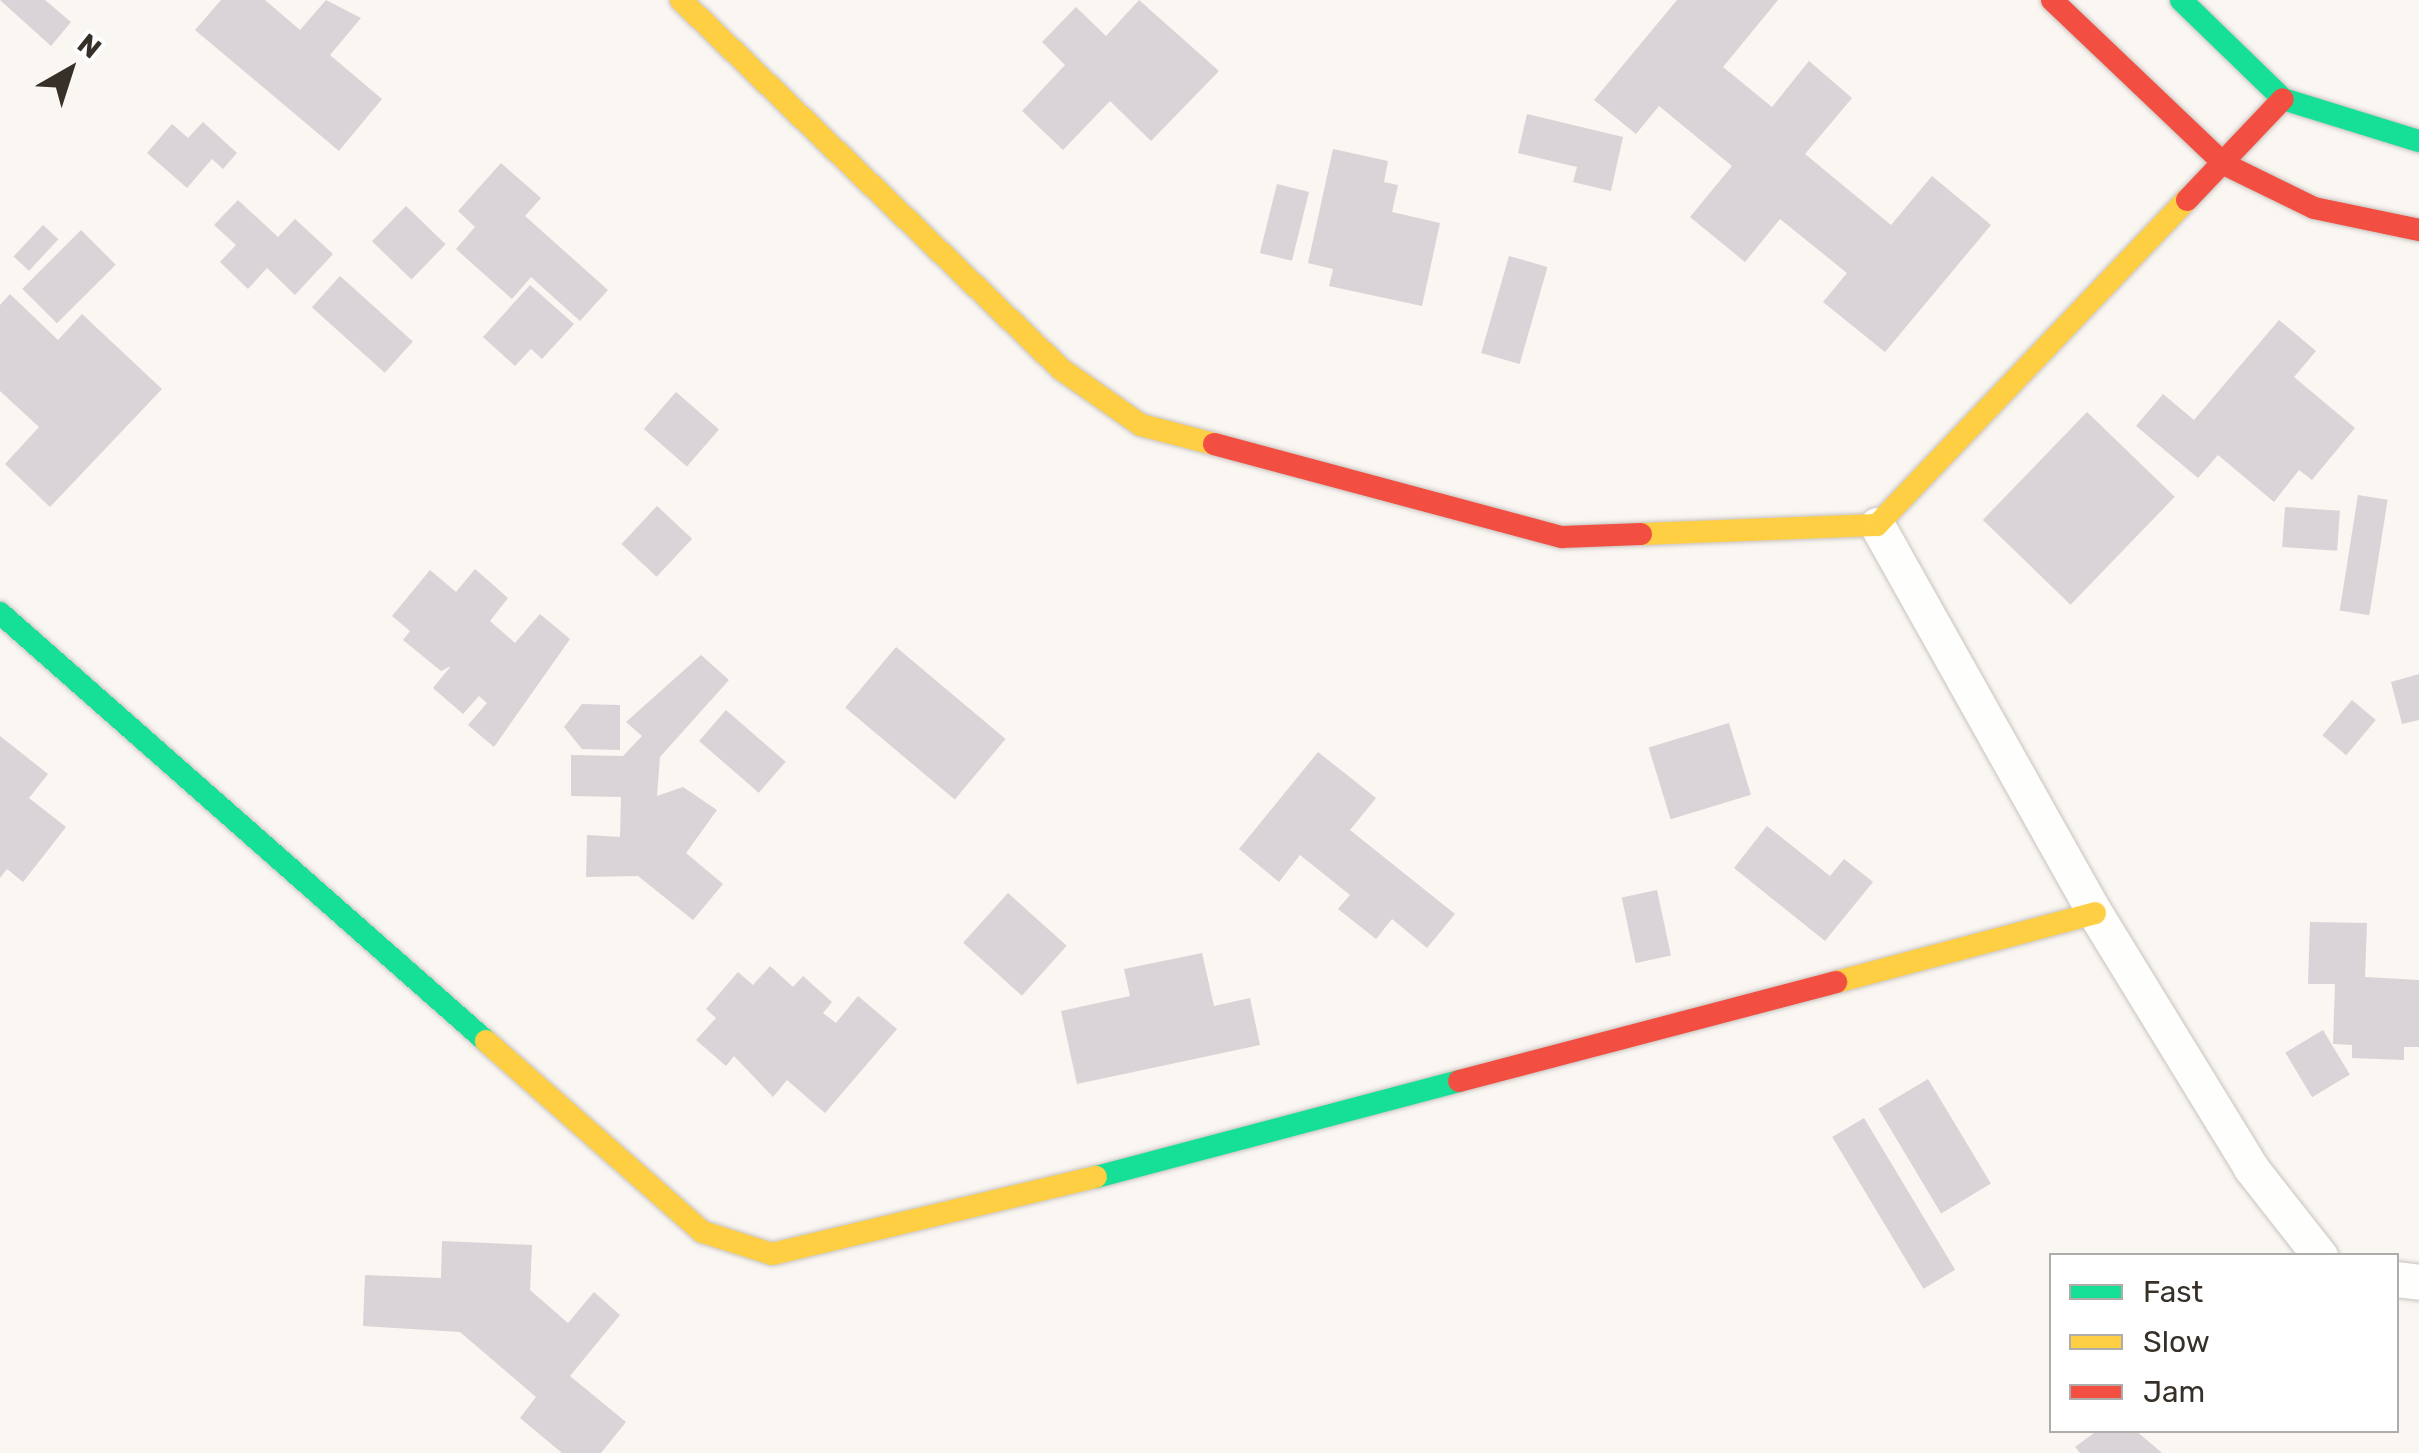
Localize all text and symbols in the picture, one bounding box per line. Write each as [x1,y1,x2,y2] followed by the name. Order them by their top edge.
[20,20,120,120] north arrow
[71,27,107,65] text: N
[2049,1253,2399,1433] legend
[2143,1274,2203,1310] text: Fast
[2143,1324,2210,1360] text: Slow
[2143,1374,2205,1410] text: Jam

